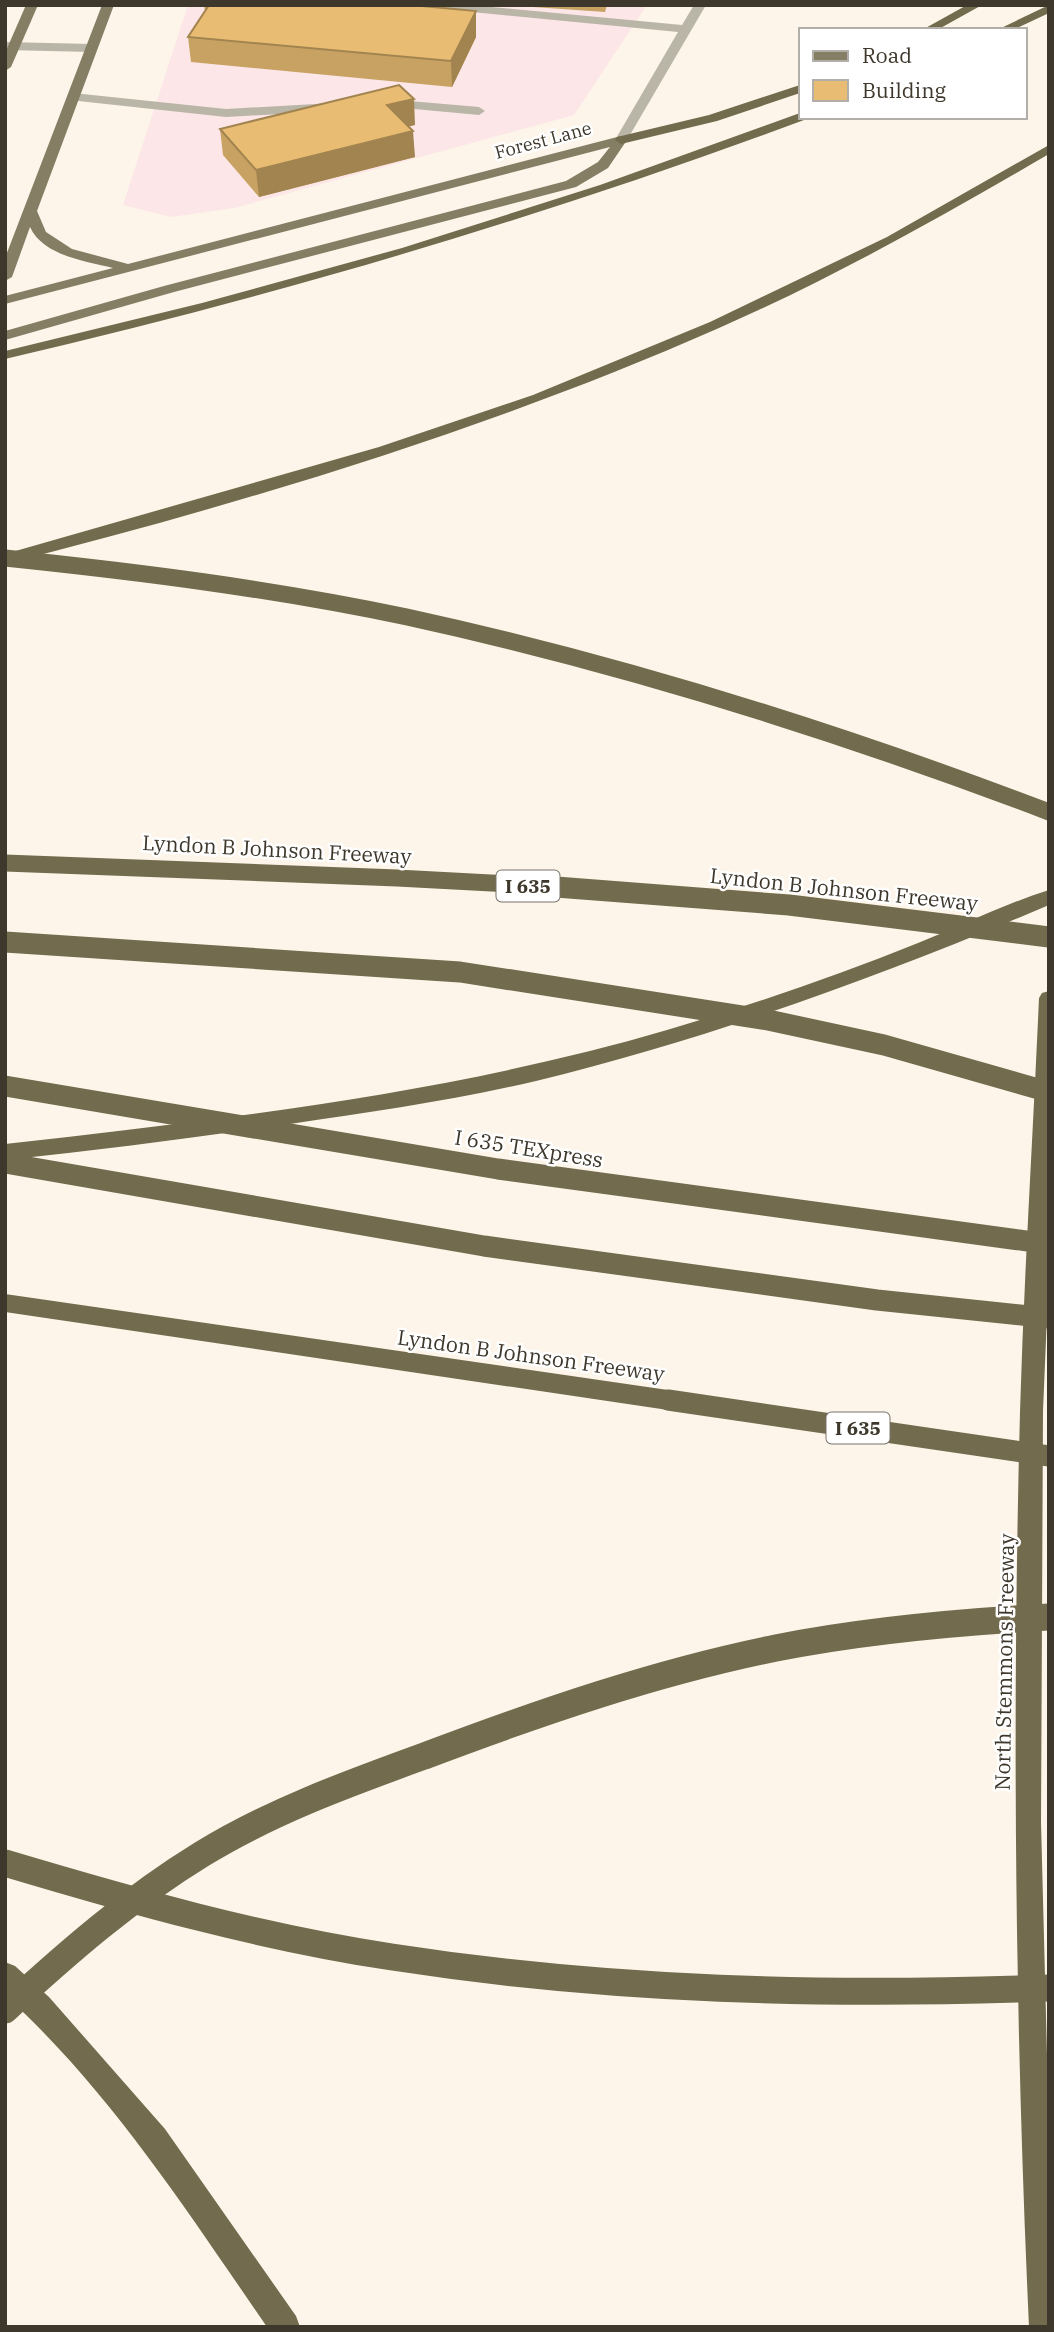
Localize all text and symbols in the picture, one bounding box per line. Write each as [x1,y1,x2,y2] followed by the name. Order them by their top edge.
[799,28,1026,119] legend
[862,41,912,69] text: Road
[862,76,947,104] text: Building
[492,116,594,164] street label: Forest Lane
[142,828,413,870] street label: Lyndon B Johnson Freeway
[709,861,980,917] street label: Lyndon B Johnson Freeway
[496,870,560,902] road number: I 635
[453,1122,605,1174] street label: I 635 TEXpress
[396,1322,667,1388] street label: Lyndon B Johnson Freeway
[826,1412,890,1444] road number: I 635
[988,1532,1020,1791] street label: North Stemmons Freeway

